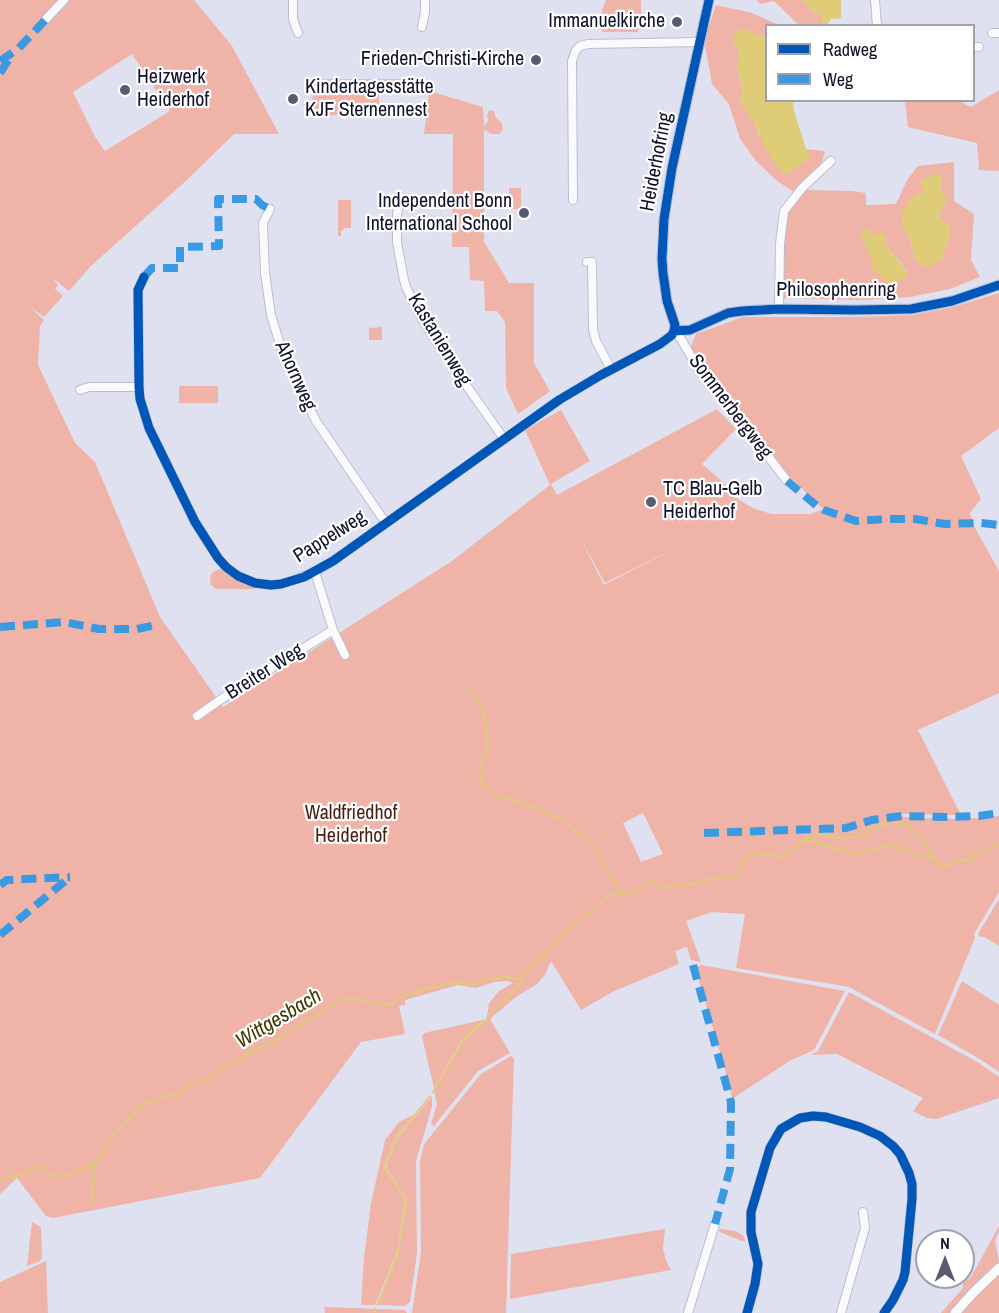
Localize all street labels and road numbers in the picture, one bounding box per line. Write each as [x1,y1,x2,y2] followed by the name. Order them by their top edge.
[636,110,678,214] street label: Heiderhofring
[776,279,896,303] street label: Philosophenring
[402,289,476,391] street label: Kastanienweg
[269,337,321,415] street label: Ahornweg
[683,350,777,464] street label: Sommerbergweg
[289,505,371,569] street label: Pappelweg
[222,639,308,705] street label: Breiter Weg

